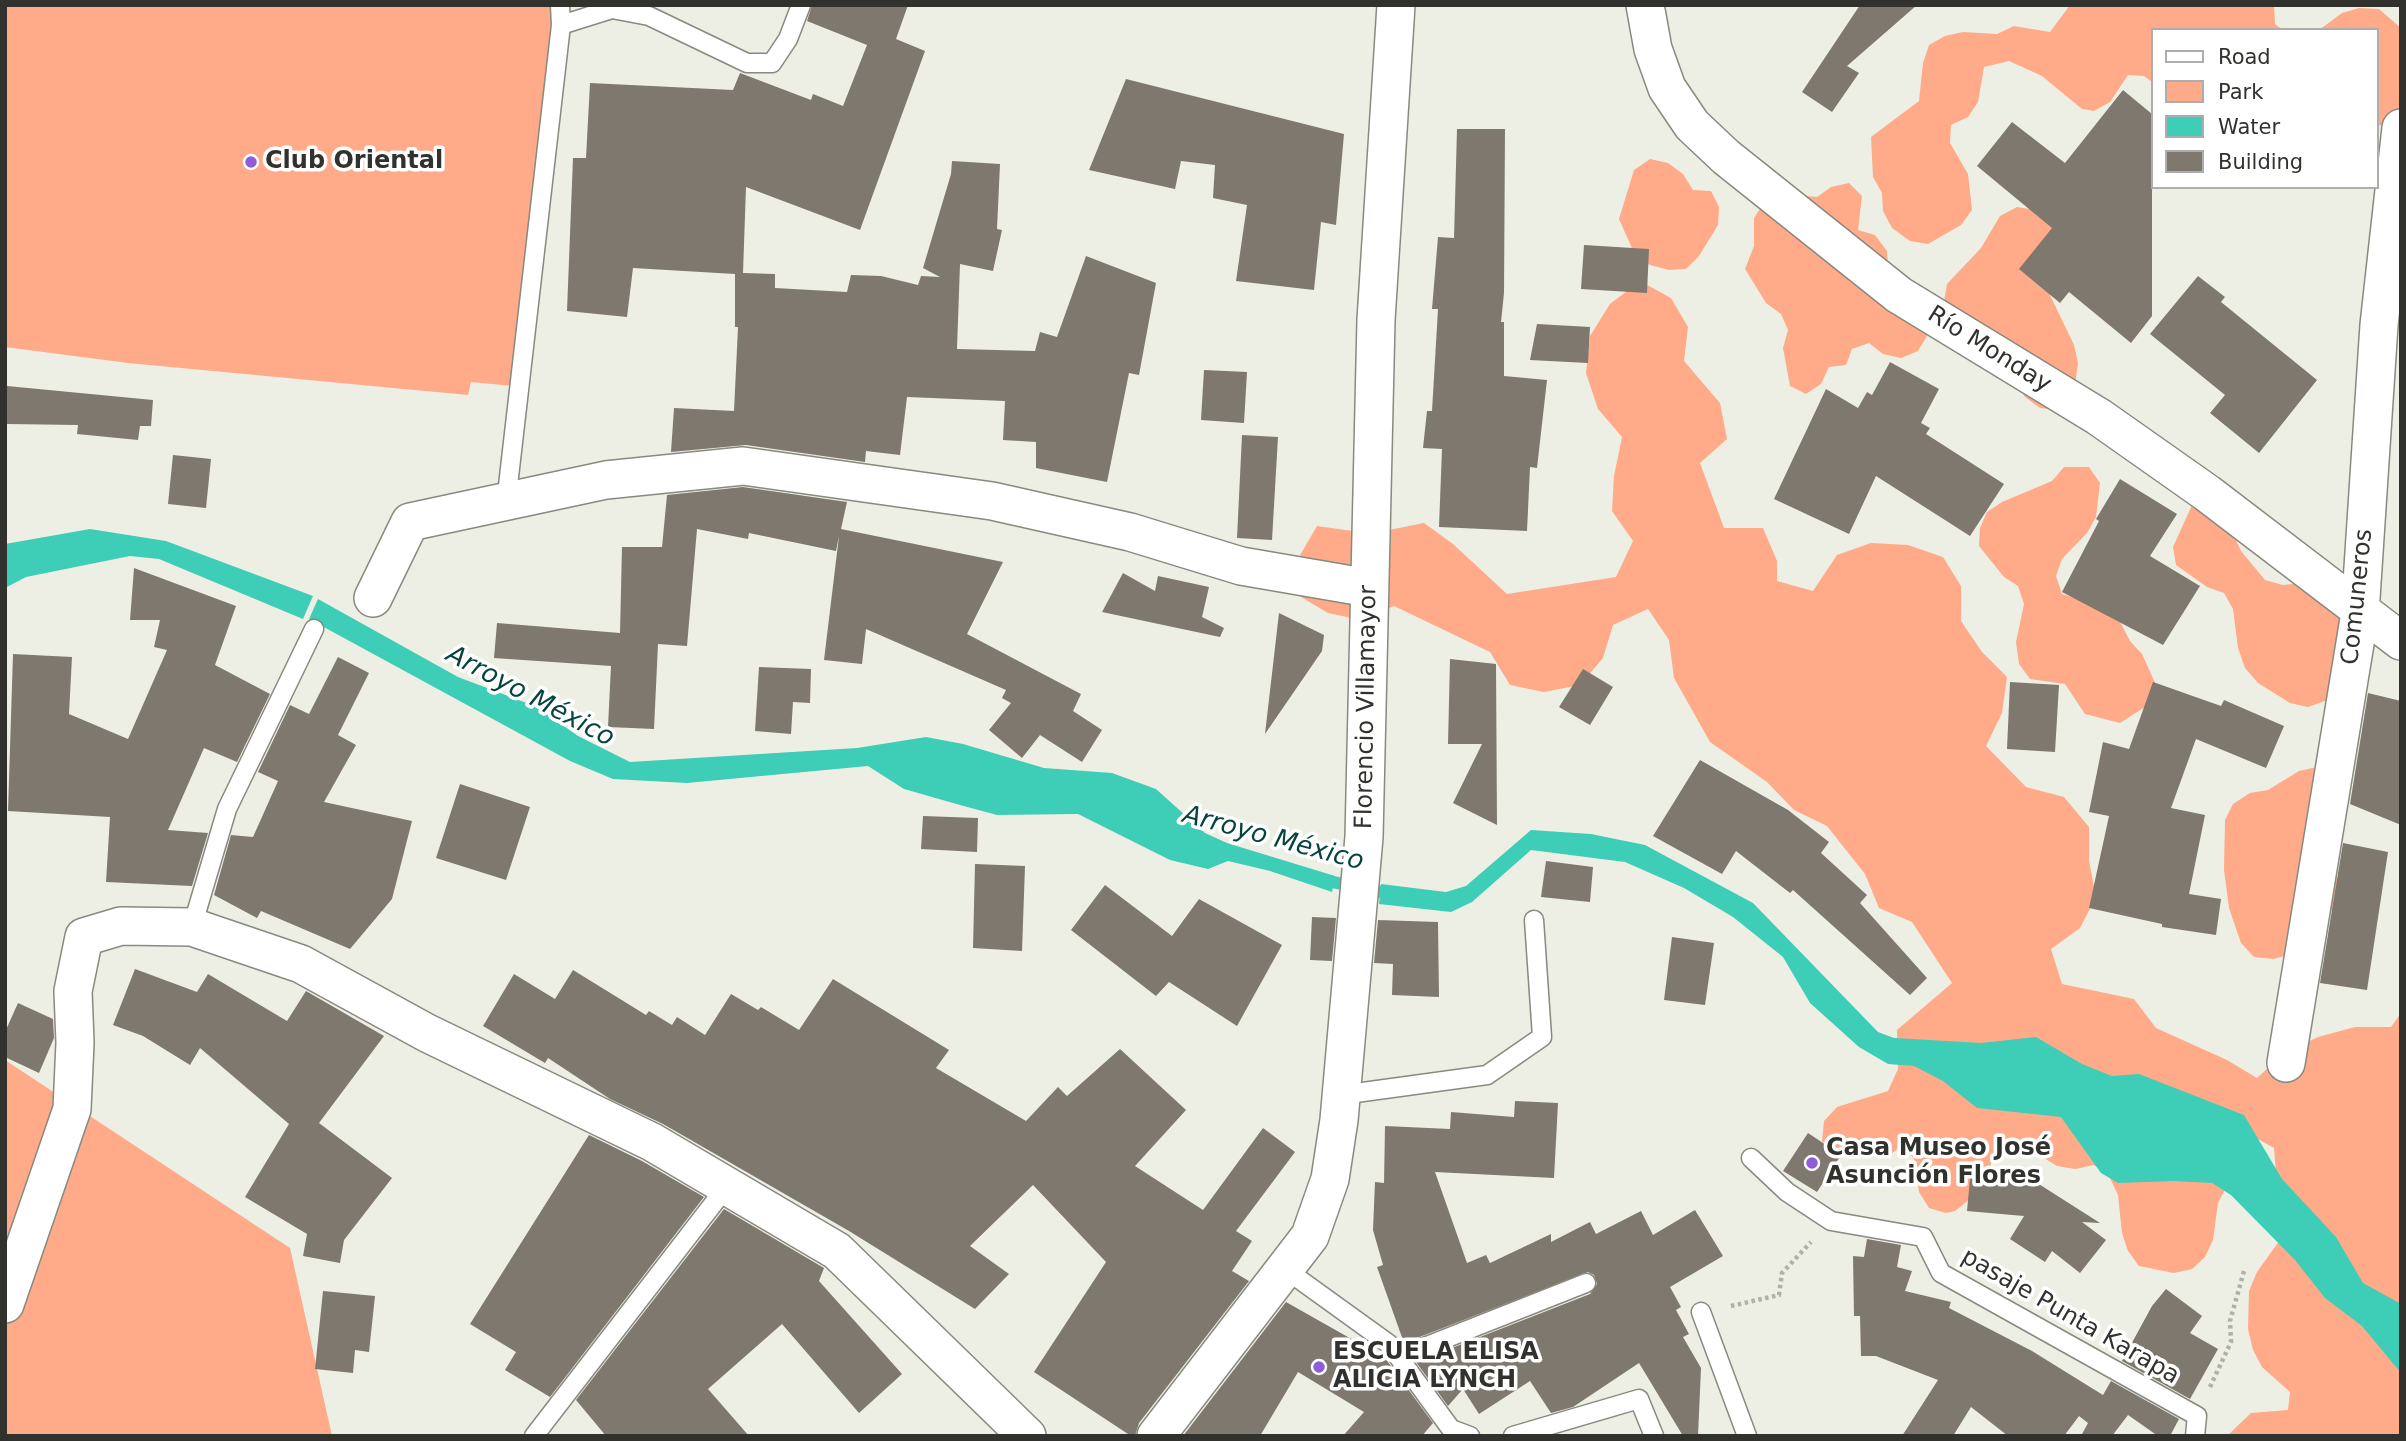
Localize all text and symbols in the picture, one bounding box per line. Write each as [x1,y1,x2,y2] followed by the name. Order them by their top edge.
[2150,28,2378,189] legend
[2218,45,2271,69] text: Road
[2218,80,2263,104] text: Park
[2218,115,2280,139] text: Water
[265,148,443,176] place label: Club Oriental
[2218,150,2303,174] text: Building
[243,154,259,170] marker: Club Oriental
[1922,301,2056,399] street label: Río Monday
[2337,528,2379,666] street label: Comuneros
[1350,585,1384,829] street label: Florencio Villamayor
[441,640,619,754] water label: Arroyo México
[1179,800,1367,878] water label: Arroyo México
[1826,1135,2051,1191] place label: Casa Museo José Asunción Flores
[1804,1155,1820,1171] marker: Casa Museo José Asunción Flores
[1956,1243,2184,1391] street label: pasaje Punta Karapa
[1333,1339,1539,1395] place label: ESCUELA ELISA ALICIA LYNCH
[1311,1359,1327,1375] marker: ESCUELA ELISA ALICIA LYNCH

